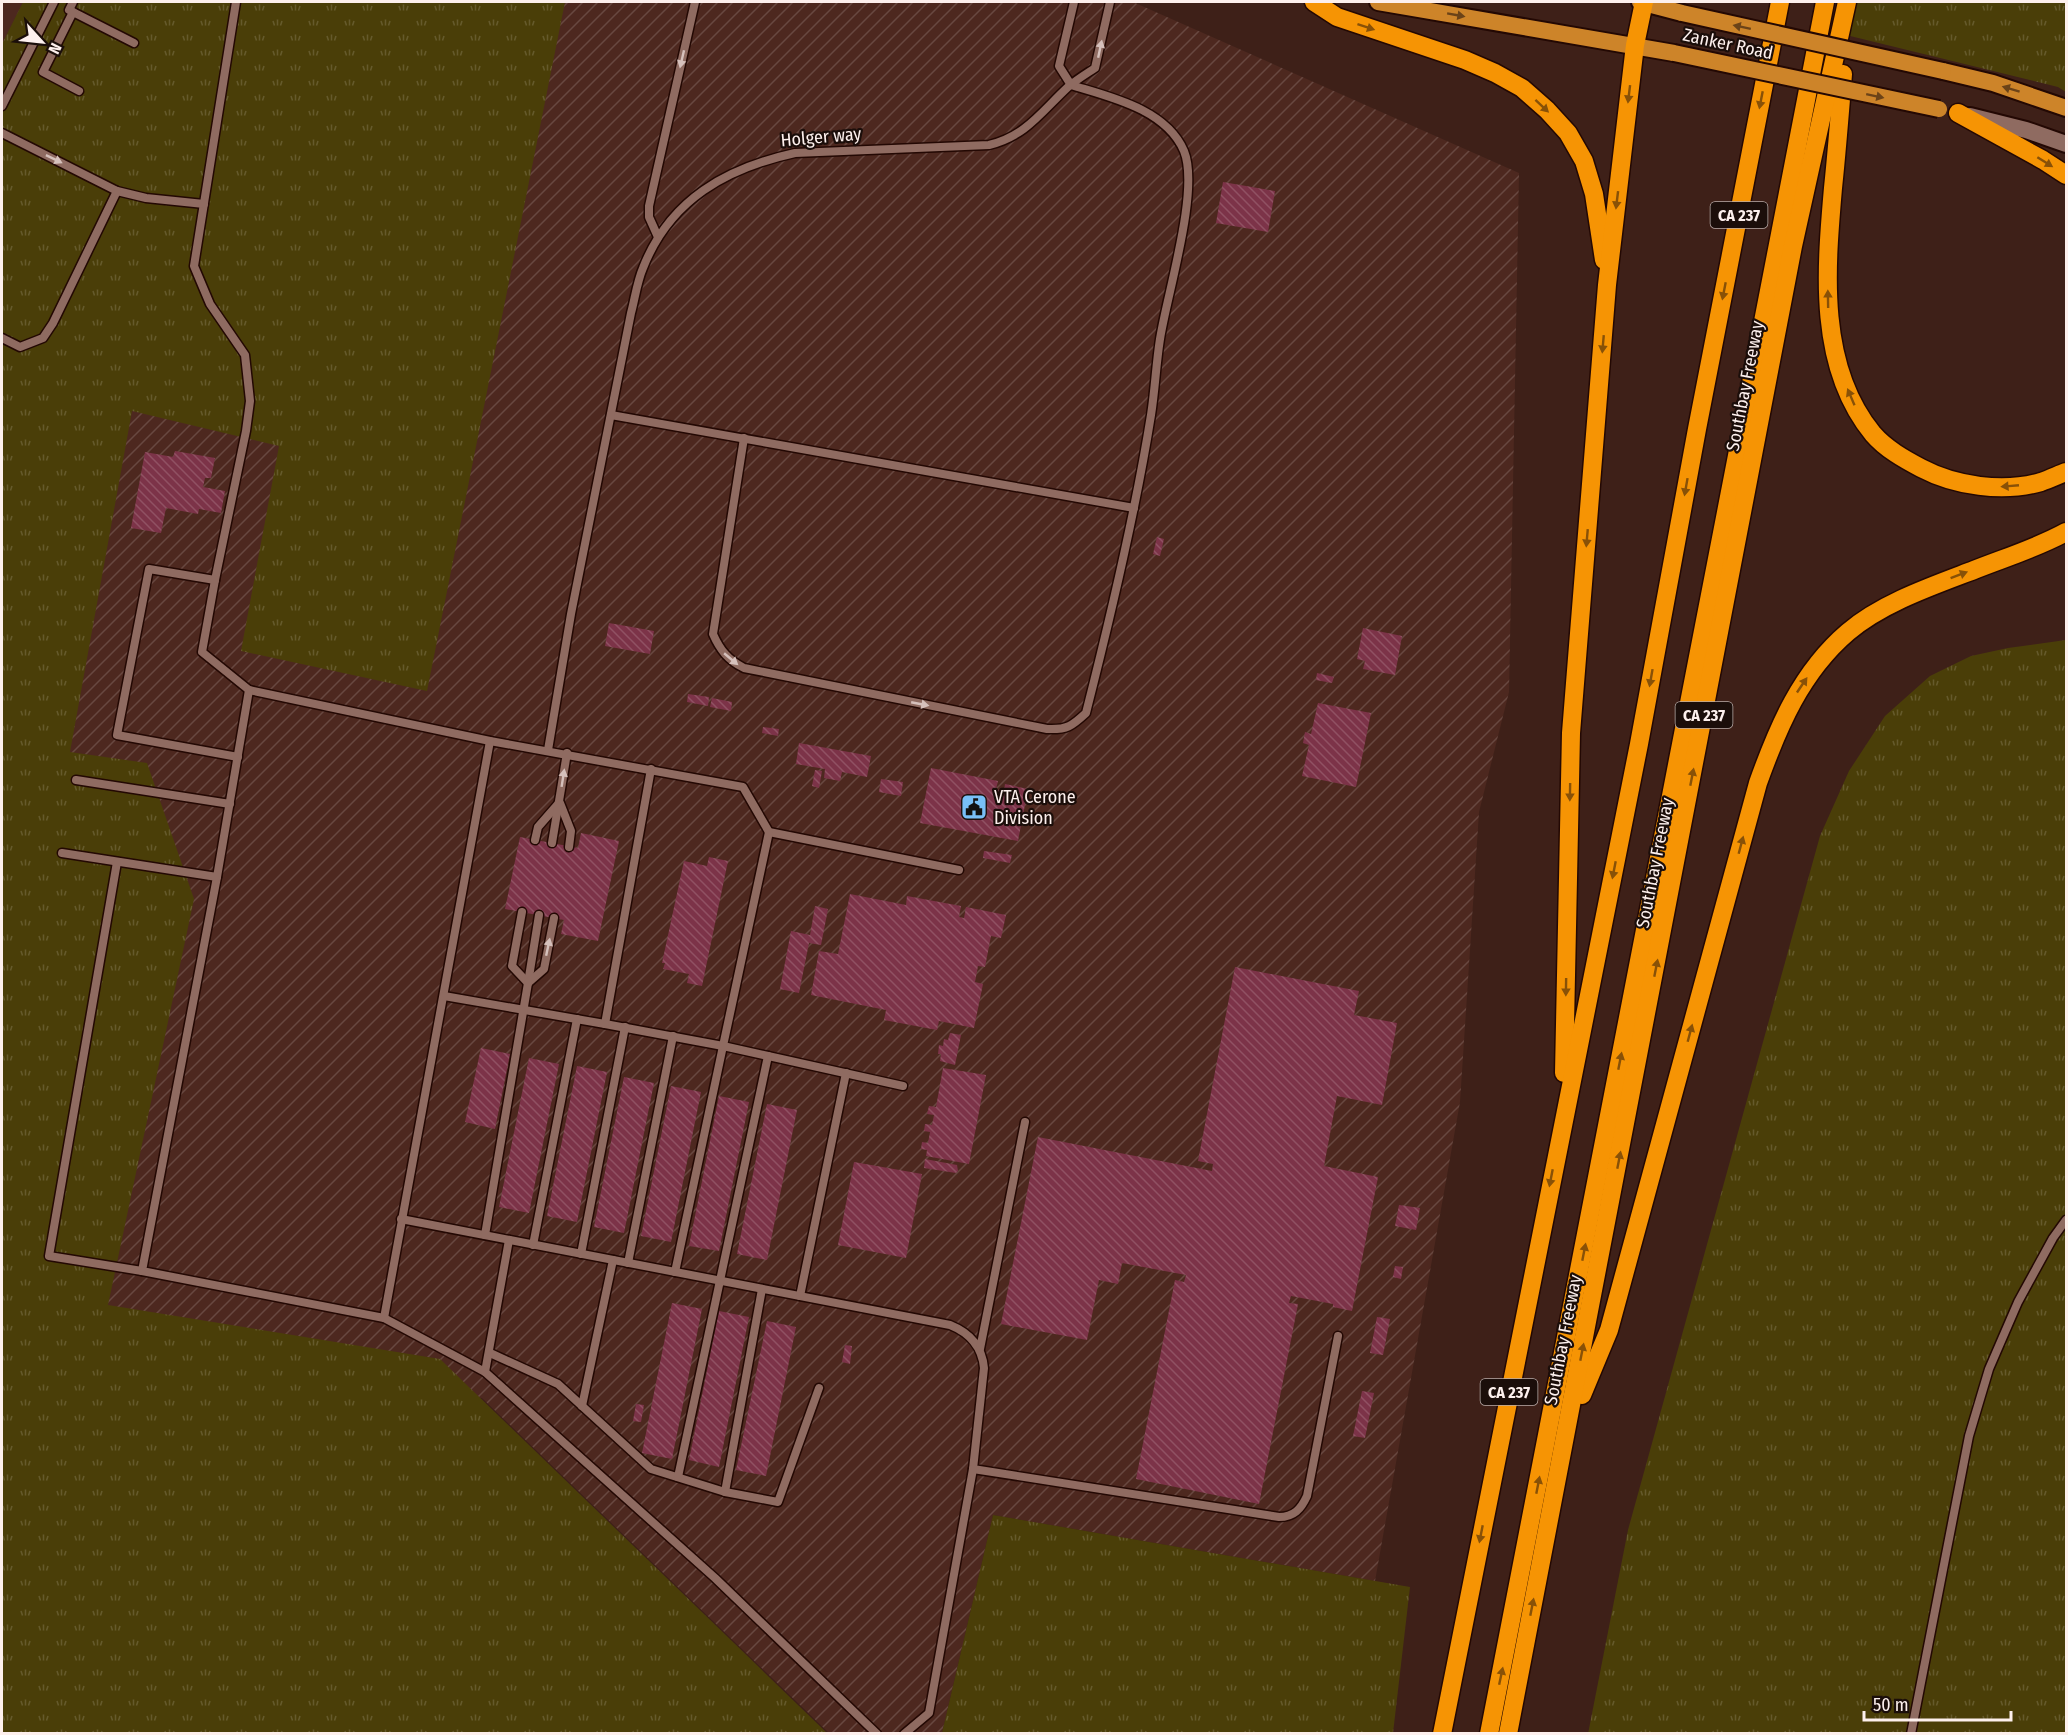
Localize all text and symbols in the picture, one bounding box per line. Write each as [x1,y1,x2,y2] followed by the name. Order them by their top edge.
[1447,11,1466,20] one-way arrow
[12,12,72,72] north arrow
[1733,21,1751,31] one-way arrow
[1357,22,1375,32] one-way arrow
[1681,24,1775,64] street label: Zanker Road
[44,40,66,57] text: N
[1095,40,1105,59] one-way arrow
[677,49,686,68] one-way arrow
[1625,84,1634,103] one-way arrow
[2002,84,2020,93] one-way arrow
[1756,91,1765,110] one-way arrow
[1866,91,1884,101] one-way arrow
[1534,99,1549,113] one-way arrow
[780,123,862,151] street label: Holger way
[45,154,62,164] one-way arrow
[2037,156,2053,167] one-way arrow
[1612,190,1622,209] one-way arrow
[1710,202,1768,228] road number: CA 237
[1719,282,1728,301] one-way arrow
[1824,289,1833,308] one-way arrow
[1722,319,1768,453] street label: Southbay Freeway
[1598,334,1608,353] one-way arrow
[1846,387,1856,405] one-way arrow
[1681,477,1690,496] one-way arrow
[2001,481,2020,490] one-way arrow
[1582,528,1592,547] one-way arrow
[1950,570,1968,580] one-way arrow
[724,653,739,666] one-way arrow
[1646,669,1655,688] one-way arrow
[1796,677,1807,693] one-way arrow
[910,700,929,709] one-way arrow
[1676,702,1732,728] road number: CA 237
[1688,767,1697,786] one-way arrow
[559,768,568,787] one-way arrow
[1565,782,1575,801] one-way arrow
[994,786,1076,829] place label: VTA Cerone Division
[959,792,989,822] public building icon: VTA Cerone Division
[1632,796,1678,930] street label: Southbay Freeway
[1736,836,1746,854] one-way arrow
[1608,860,1618,879] one-way arrow
[544,937,553,956] one-way arrow
[1652,959,1661,978] one-way arrow
[1561,977,1570,996] one-way arrow
[1685,1024,1695,1042] one-way arrow
[1616,1051,1625,1070] one-way arrow
[1615,1150,1624,1169] one-way arrow
[1546,1169,1556,1187] one-way arrow
[1579,1242,1588,1261] one-way arrow
[1540,1273,1586,1407] street label: Southbay Freeway
[1578,1342,1587,1361] one-way arrow
[1480,1379,1538,1405] road number: CA 237
[1534,1475,1543,1494] one-way arrow
[1476,1525,1485,1544] one-way arrow
[1528,1597,1537,1616] one-way arrow
[1497,1666,1506,1685] one-way arrow
[1864,1684,2011,1722] scale bar
[1873,1694,1909,1716] text: 50 m

